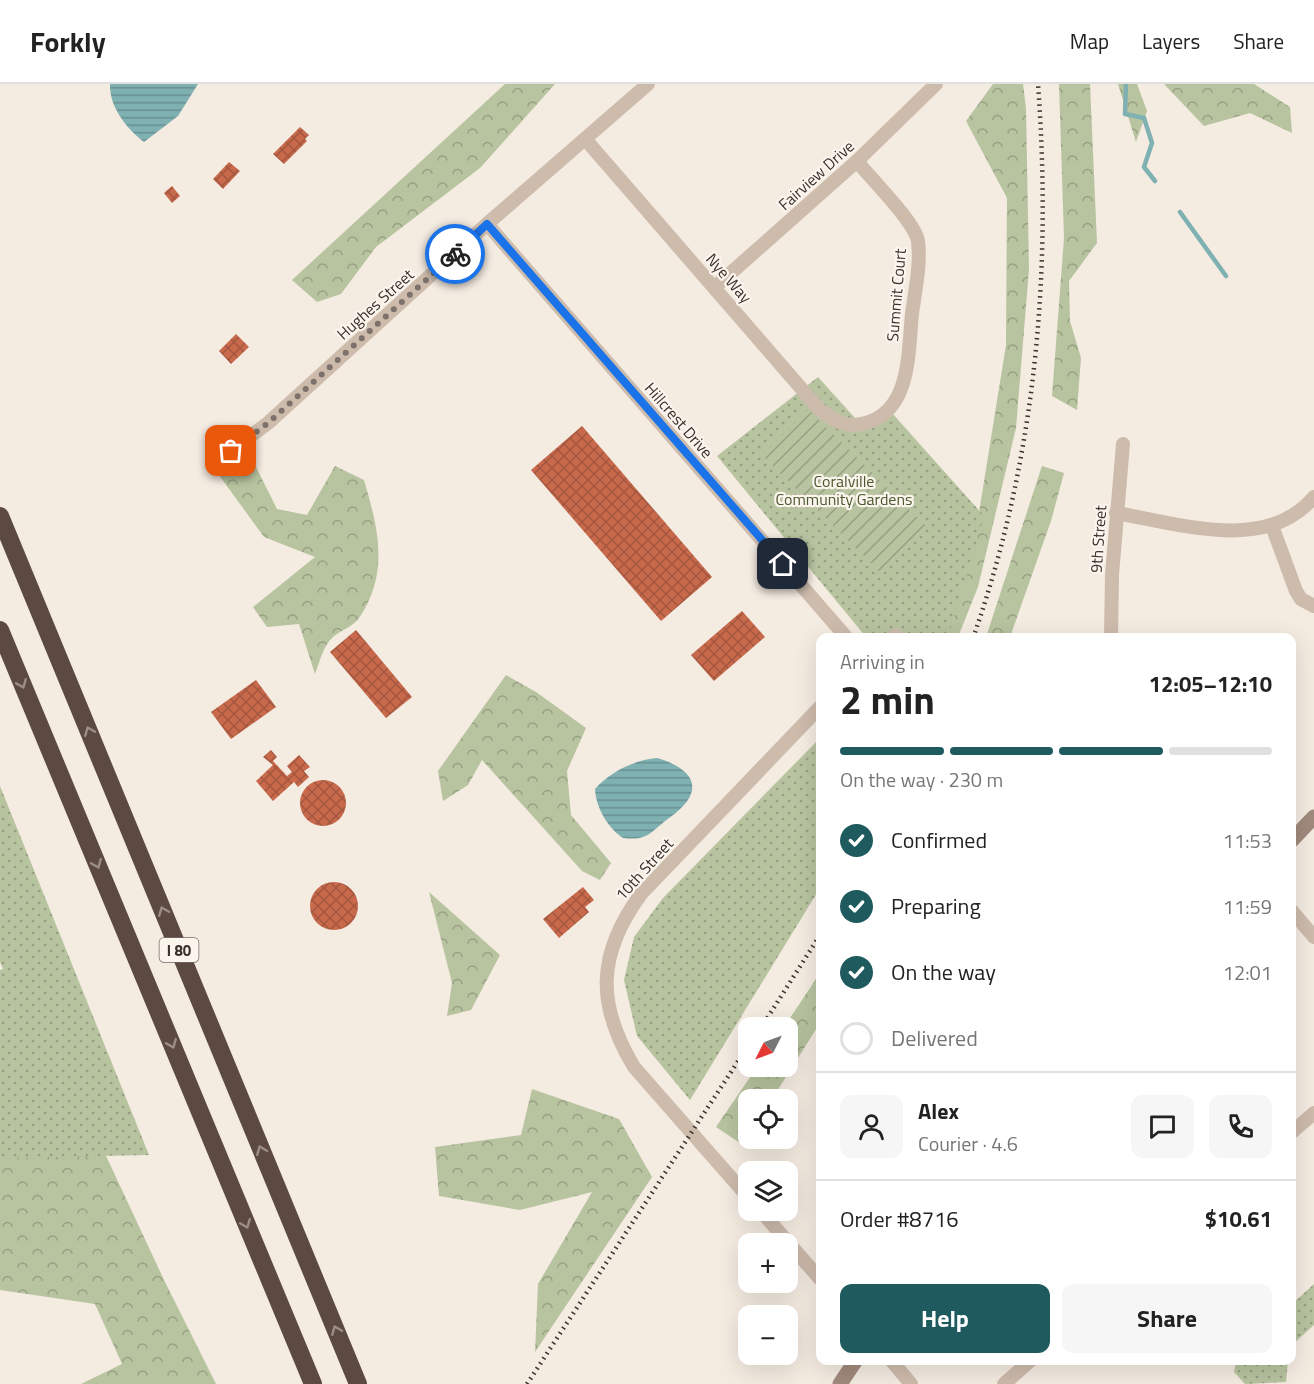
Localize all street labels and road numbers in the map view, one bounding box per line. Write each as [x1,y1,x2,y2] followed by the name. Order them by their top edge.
[773,134,859,216] street label: Fairview Drive
[880,247,912,342] street label: Summit Court
[700,248,758,309] street label: Nye Way
[331,263,419,345] street label: Hughes Street
[639,377,719,463] street label: Hillcrest Drive
[1084,504,1112,574] street label: 9th Street
[609,832,679,906] street label: 10th Street
[160,938,198,962] road number: I 80

